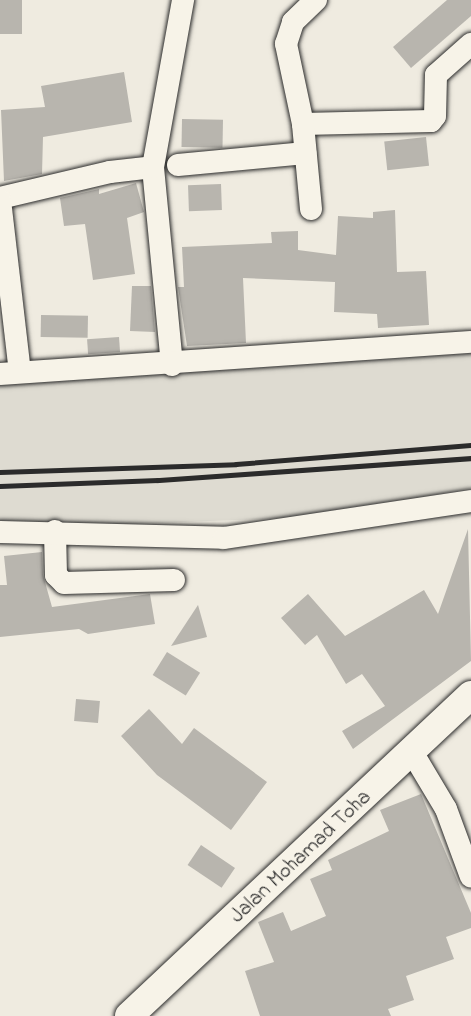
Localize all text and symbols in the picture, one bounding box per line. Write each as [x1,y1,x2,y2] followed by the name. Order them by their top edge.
[225,785,377,929] street label: Jalan Mohamad Toha

